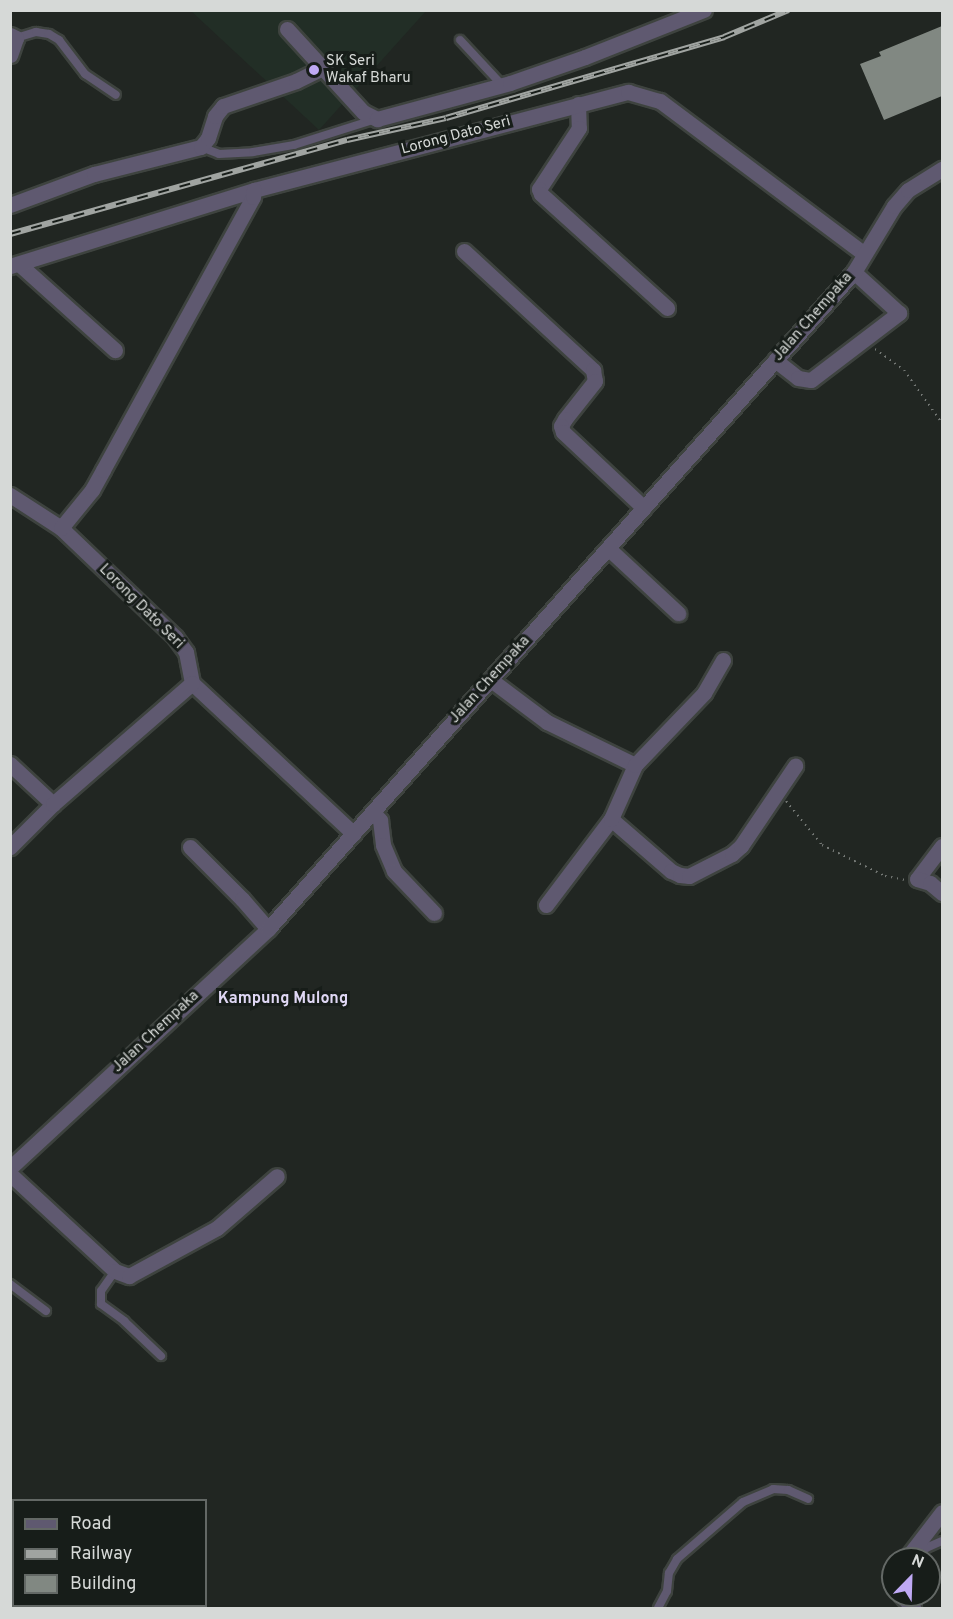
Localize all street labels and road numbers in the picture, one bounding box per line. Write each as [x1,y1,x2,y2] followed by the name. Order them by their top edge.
[399,113,513,159] street label: Lorong Dato Seri
[770,269,856,365] street label: Jalan Chempaka
[95,561,187,653] street label: Lorong Dato Seri
[446,633,534,727] street label: Jalan Chempaka
[109,987,203,1077] street label: Jalan Chempaka

